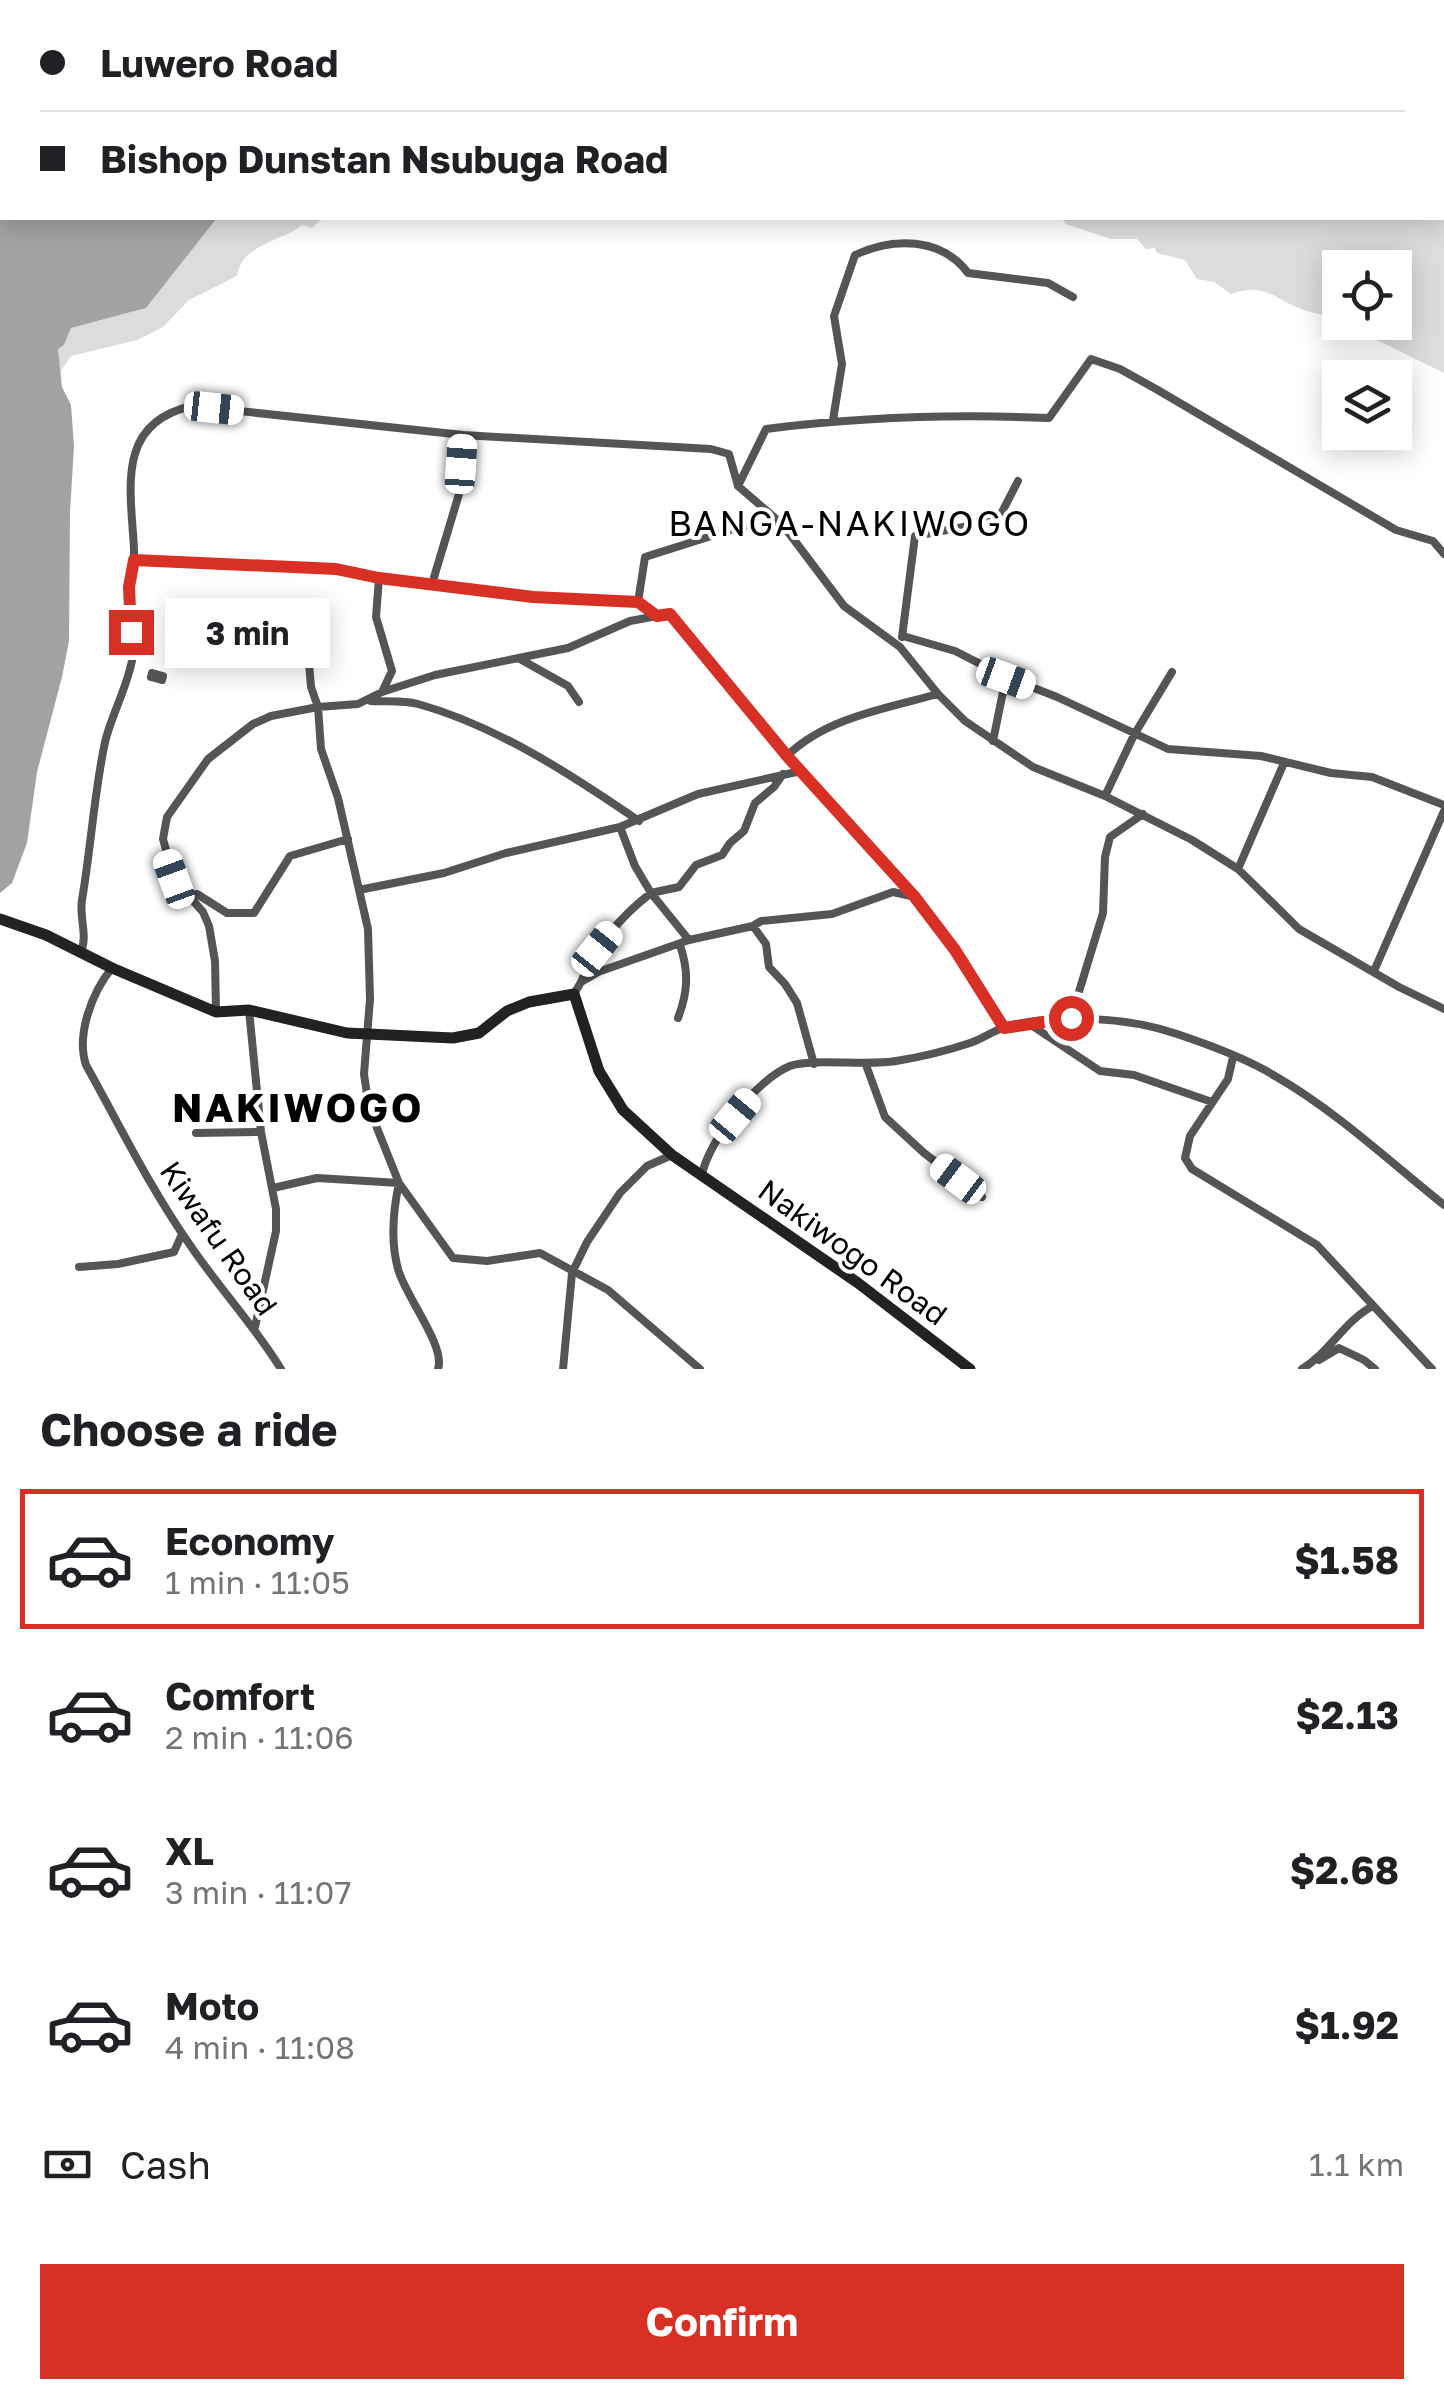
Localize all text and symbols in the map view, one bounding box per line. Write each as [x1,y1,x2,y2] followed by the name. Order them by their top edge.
[100,40,338,85] text: Luwero Road
[100,136,668,181] text: Bishop Dunstan Nsubuga Road
[1322,250,1412,450] map controls
[1322,250,1412,340] button: locate
[1322,360,1412,450] button: layers
[183,390,245,426] car
[444,433,478,495] car
[668,502,1032,544] district label: BANGA-NAKIWOGO
[166,597,331,667] callout: 3 min
[109,610,154,655] route end
[206,614,289,652] text: 3 min
[973,654,1039,702] car
[150,846,198,912] car
[566,916,628,982] car
[1049,996,1094,1041] route start
[172,1083,424,1131] district label: NAKIWOGO
[704,1083,766,1149] car
[925,1149,991,1209] car
[153,1154,285,1322] street label: Kiwafu Road
[752,1172,954,1332] street label: Nakiwogo Road
[40,1402,338,1456] text: Choose a ride
[45,1514,135,1604] icon: car
[165,1518,334,1563] text: Economy
[1294,1537,1399,1582] text: $1.58
[165,1563,350,1601] text: 1 min · 11:05
[45,1669,135,1759] icon: car
[165,1673,315,1718] text: Comfort
[1295,1692,1399,1737] text: $2.13
[165,1718,354,1756] text: 2 min · 11:06
[45,1824,135,1914] icon: car
[165,1828,214,1873] text: XL
[1290,1847,1399,1892] text: $2.68
[165,1873,351,1911] text: 3 min · 11:07
[45,1979,135,2069] icon: car
[165,1983,259,2028] text: Moto
[1294,2002,1399,2047] text: $1.92
[165,2028,355,2066] text: 4 min · 11:08
[40,2137,95,2192] icon: cash
[120,2142,211,2187] text: Cash
[1309,2145,1404,2183] text: 1.1 km
[40,2264,1404,2379] button: Confirm

